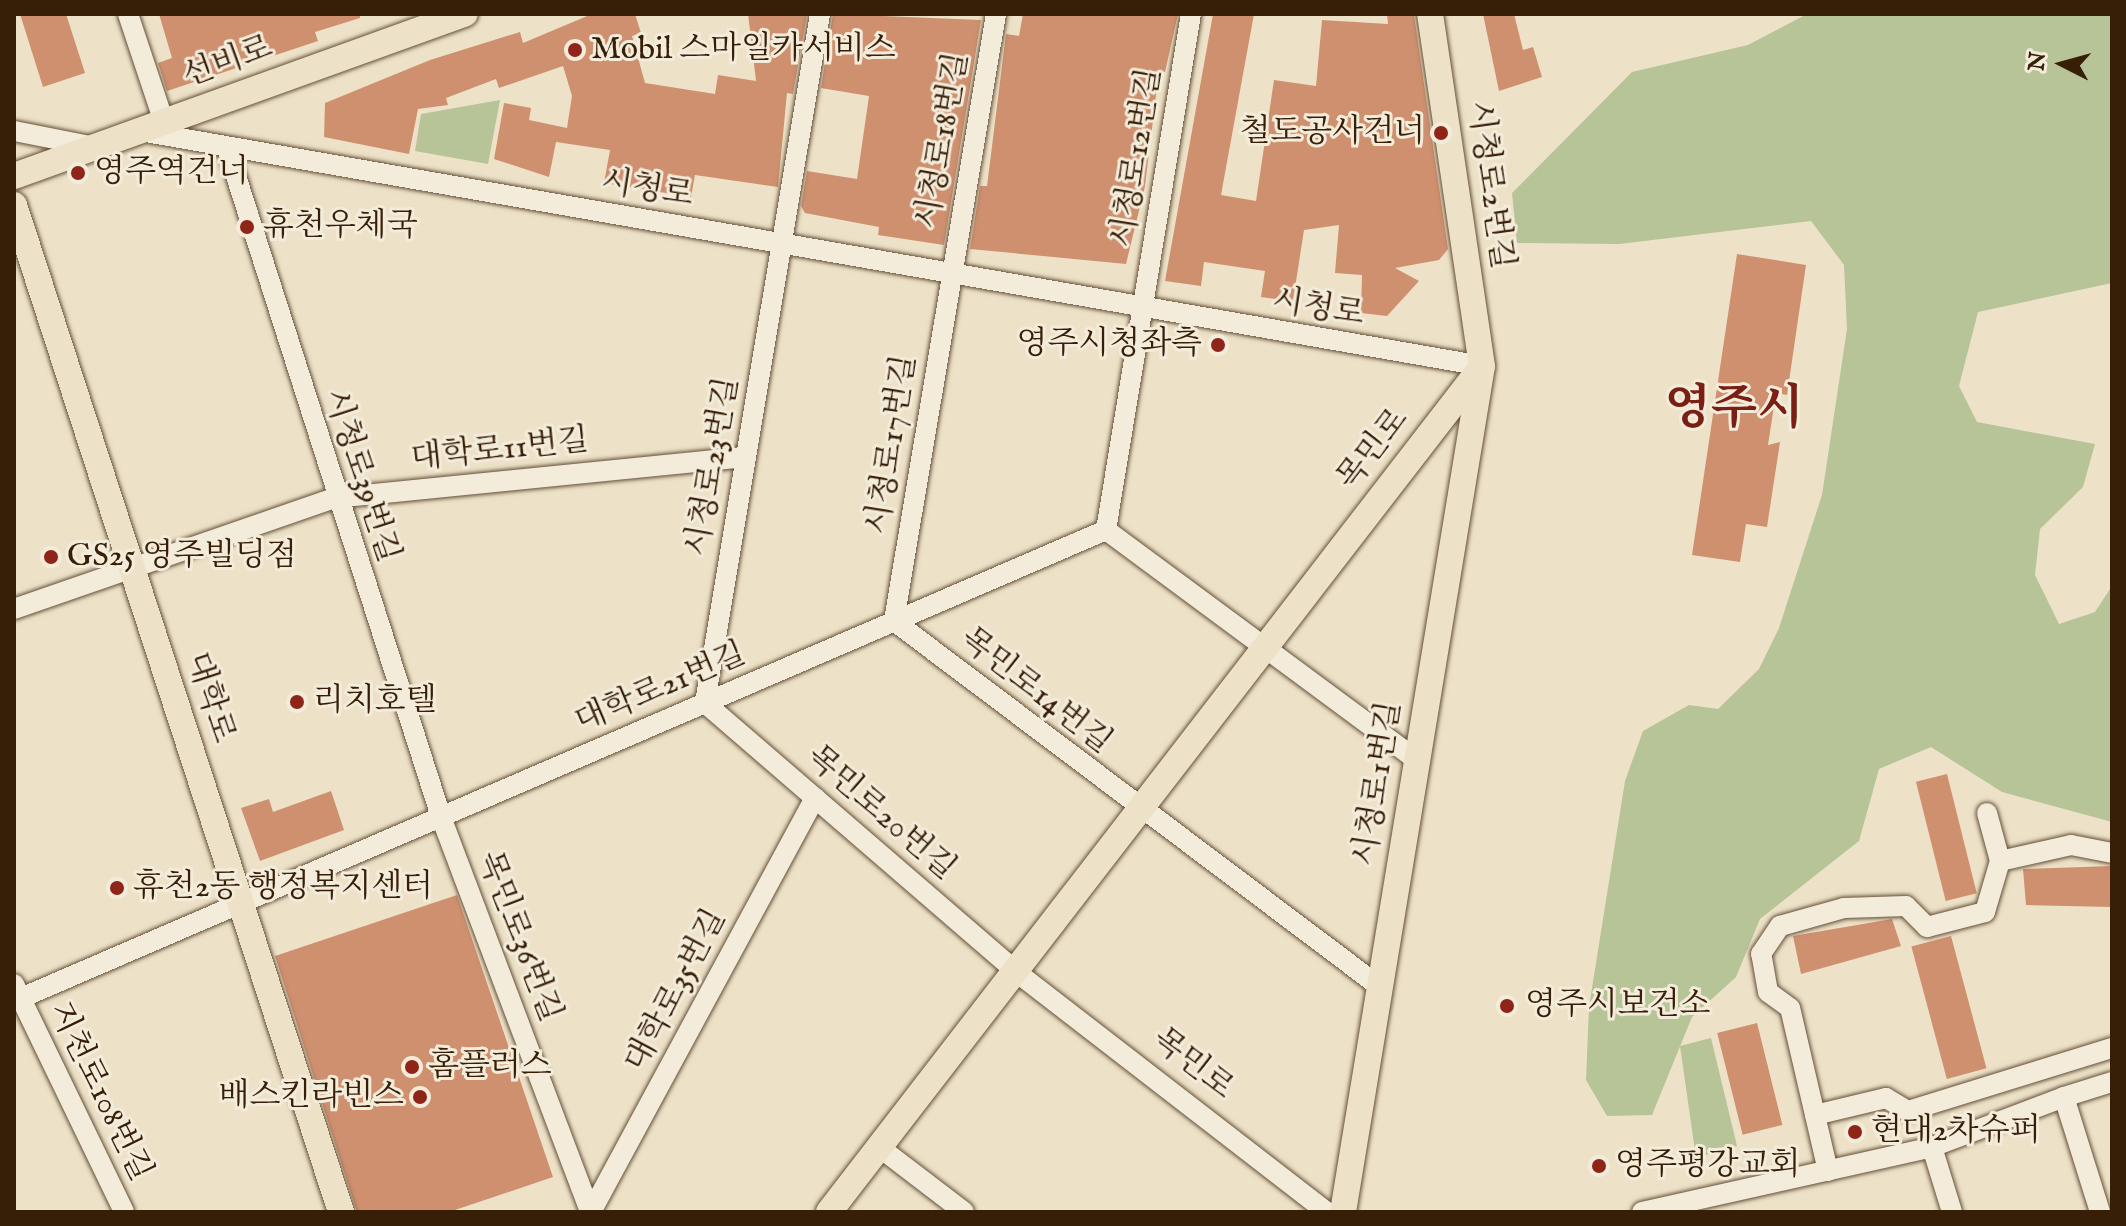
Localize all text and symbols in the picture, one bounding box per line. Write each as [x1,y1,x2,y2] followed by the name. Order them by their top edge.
[2022,24,2102,104] north arrow
[178,29,278,97] street label: 선비로
[591,31,896,69] place label: Mobil 스마일카서비스
[566,41,584,59] marker: Mobil 스마일카서비스
[910,50,978,232] street label: 시청로18번길
[2023,51,2053,72] text: N
[1105,65,1171,251] street label: 시청로12번길
[1458,98,1520,272] street label: 시청로2번길
[1240,114,1425,152] place label: 철도공사건너
[1432,124,1450,142] marker: 철도공사건너
[94,154,249,192] place label: 영주역건너
[69,164,87,182] marker: 영주역건너
[598,164,696,216] street label: 시청로
[263,208,418,246] place label: 휴천우체국
[238,218,256,236] marker: 휴천우체국
[1269,283,1367,335] street label: 시청로
[1017,326,1202,364] place label: 영주시청좌측
[1209,336,1227,354] marker: 영주시청좌측
[860,352,926,538] street label: 시청로17번길
[679,374,749,560] street label: 시청로23번길
[1664,382,1804,440] district label: 영주시
[314,384,406,568] street label: 시청로39번길
[1330,402,1418,498] street label: 목민로
[409,423,591,479] street label: 대학로11번길
[67,538,297,576] place label: GS25 영주빌딩점
[42,548,60,566] marker: GS25 영주빌딩점
[951,621,1119,763] street label: 목민로14번길
[570,636,752,742] street label: 대학로21번길
[176,648,242,748] street label: 대학로
[313,683,437,721] place label: 리치호텔
[288,693,306,711] marker: 리치호텔
[1347,699,1411,869] street label: 시청로1번길
[797,739,963,889] street label: 목민로20번길
[468,846,568,1028] street label: 목민로36번길
[133,869,433,907] place label: 휴천2동 행정복지센터
[108,879,126,897] marker: 휴천2동 행정복지센터
[618,903,736,1079] street label: 대학로35번길
[1525,987,1710,1025] place label: 영주시보건소
[1496,995,1518,1017] marker: 영주시보건소
[39,996,159,1188] street label: 지천로108번길
[1144,1021,1240,1109] street label: 목민로
[428,1048,552,1086] place label: 홈플러스
[403,1058,421,1076] marker: 홈플러스
[219,1078,404,1116] place label: 배스킨라빈스
[411,1088,429,1106] marker: 배스킨라빈스
[1871,1113,2041,1151] place label: 현대2차슈퍼
[1846,1123,1864,1141] marker: 현대2차슈퍼
[1615,1147,1800,1185] place label: 영주평강교회
[1590,1157,1608,1175] marker: 영주평강교회

